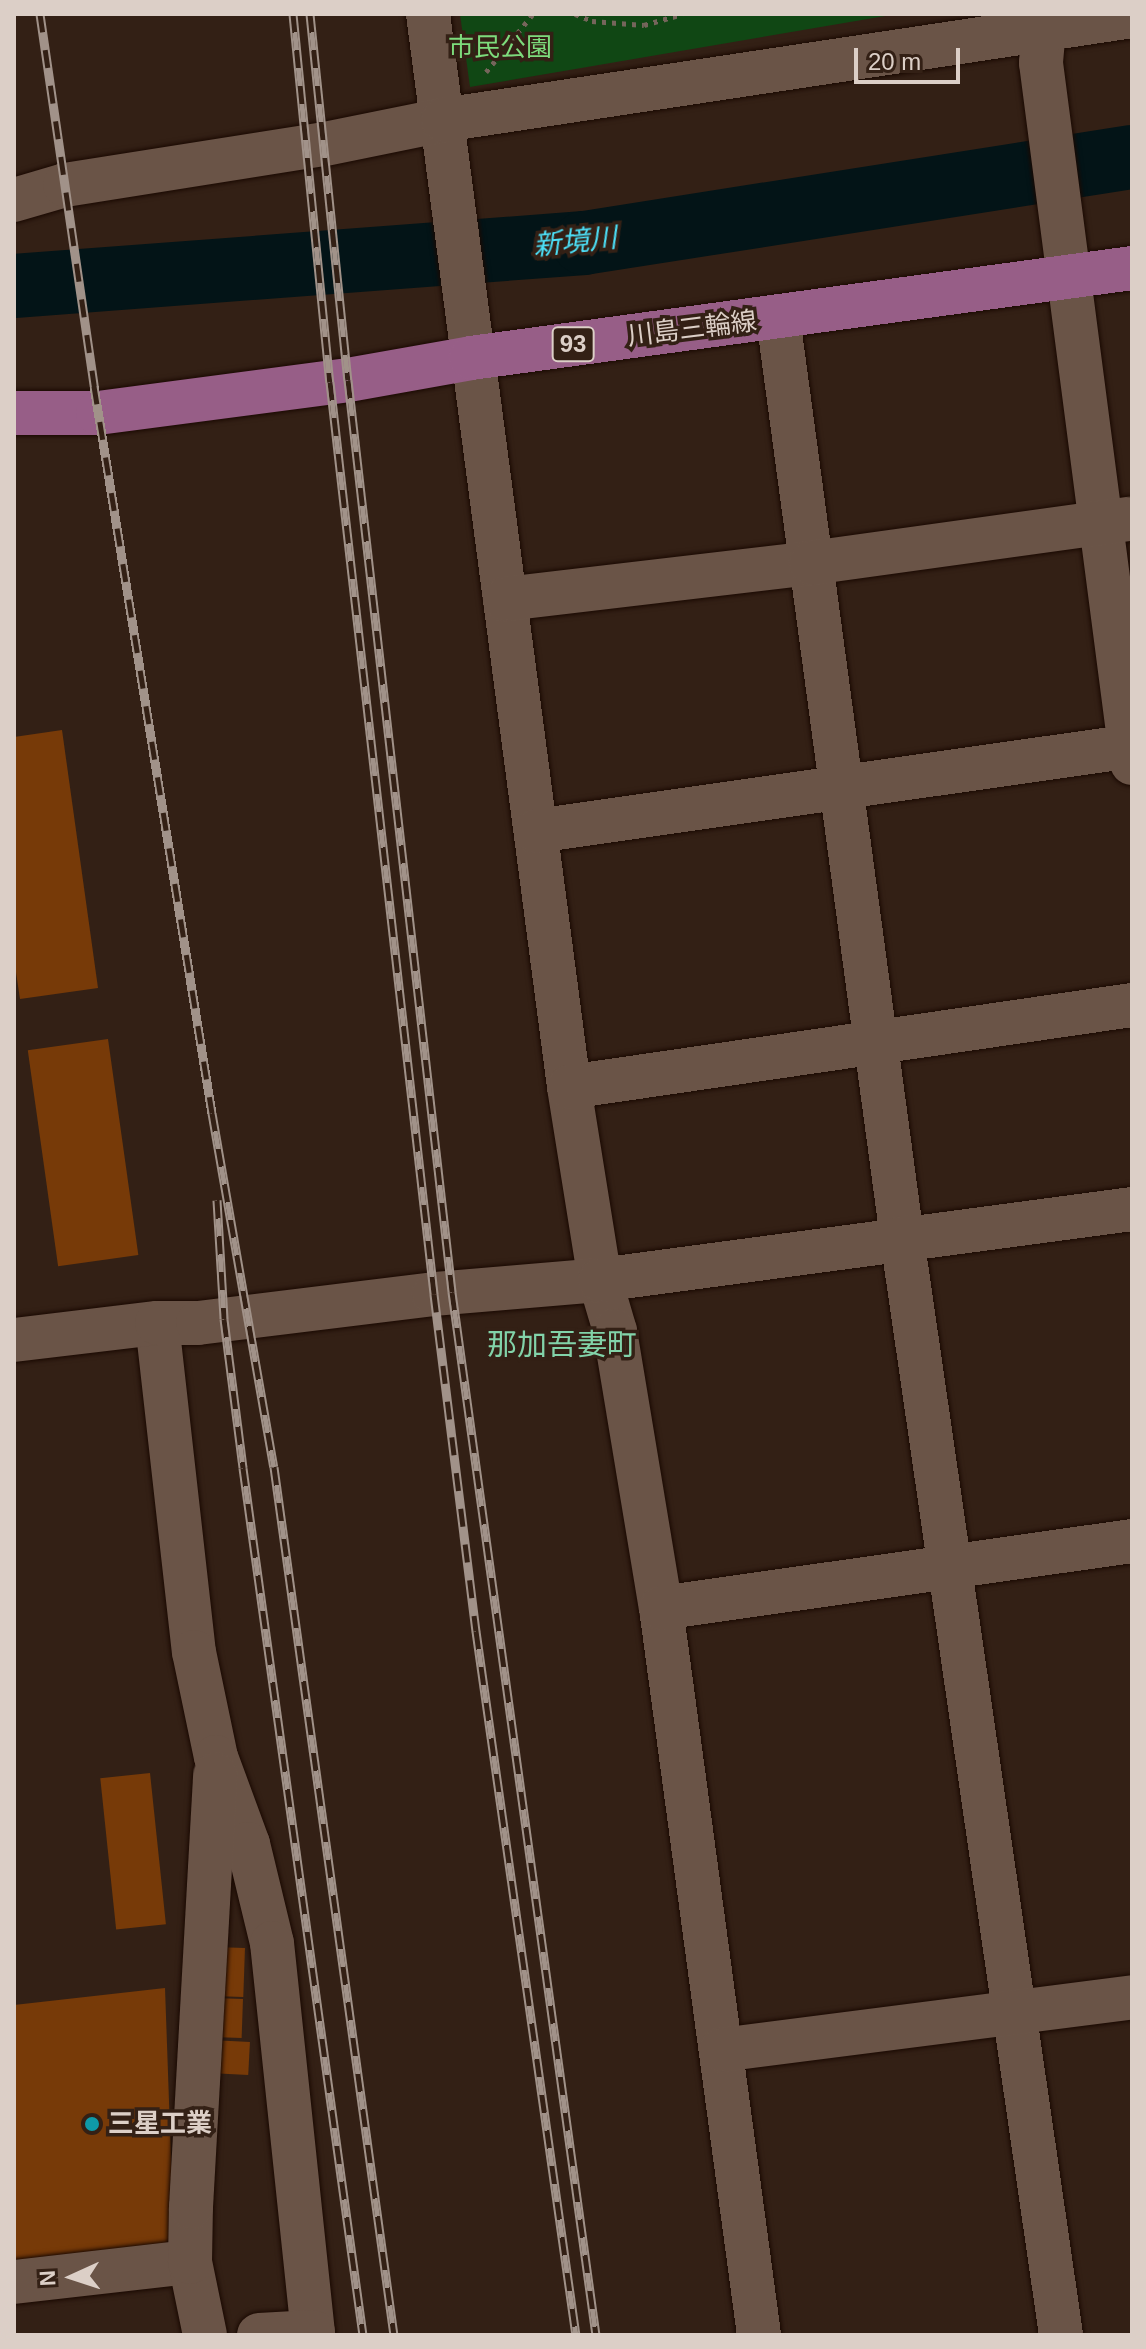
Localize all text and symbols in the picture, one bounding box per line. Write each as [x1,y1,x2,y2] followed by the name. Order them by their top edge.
[448,32,552,64] park label: 市民公園
[858,32,964,82] scale bar
[868,48,921,75] text: 20 m
[531,221,619,263] water label: 新境川
[626,306,758,352] street label: 川島三輪線
[551,324,595,364] road number: 93
[487,1327,637,1363] district label: 那加吾妻町
[108,2108,212,2140] place label: 三星工業
[83,2115,101,2133] marker: 三星工業
[32,2237,112,2317] north arrow
[35,2270,60,2287] text: N

